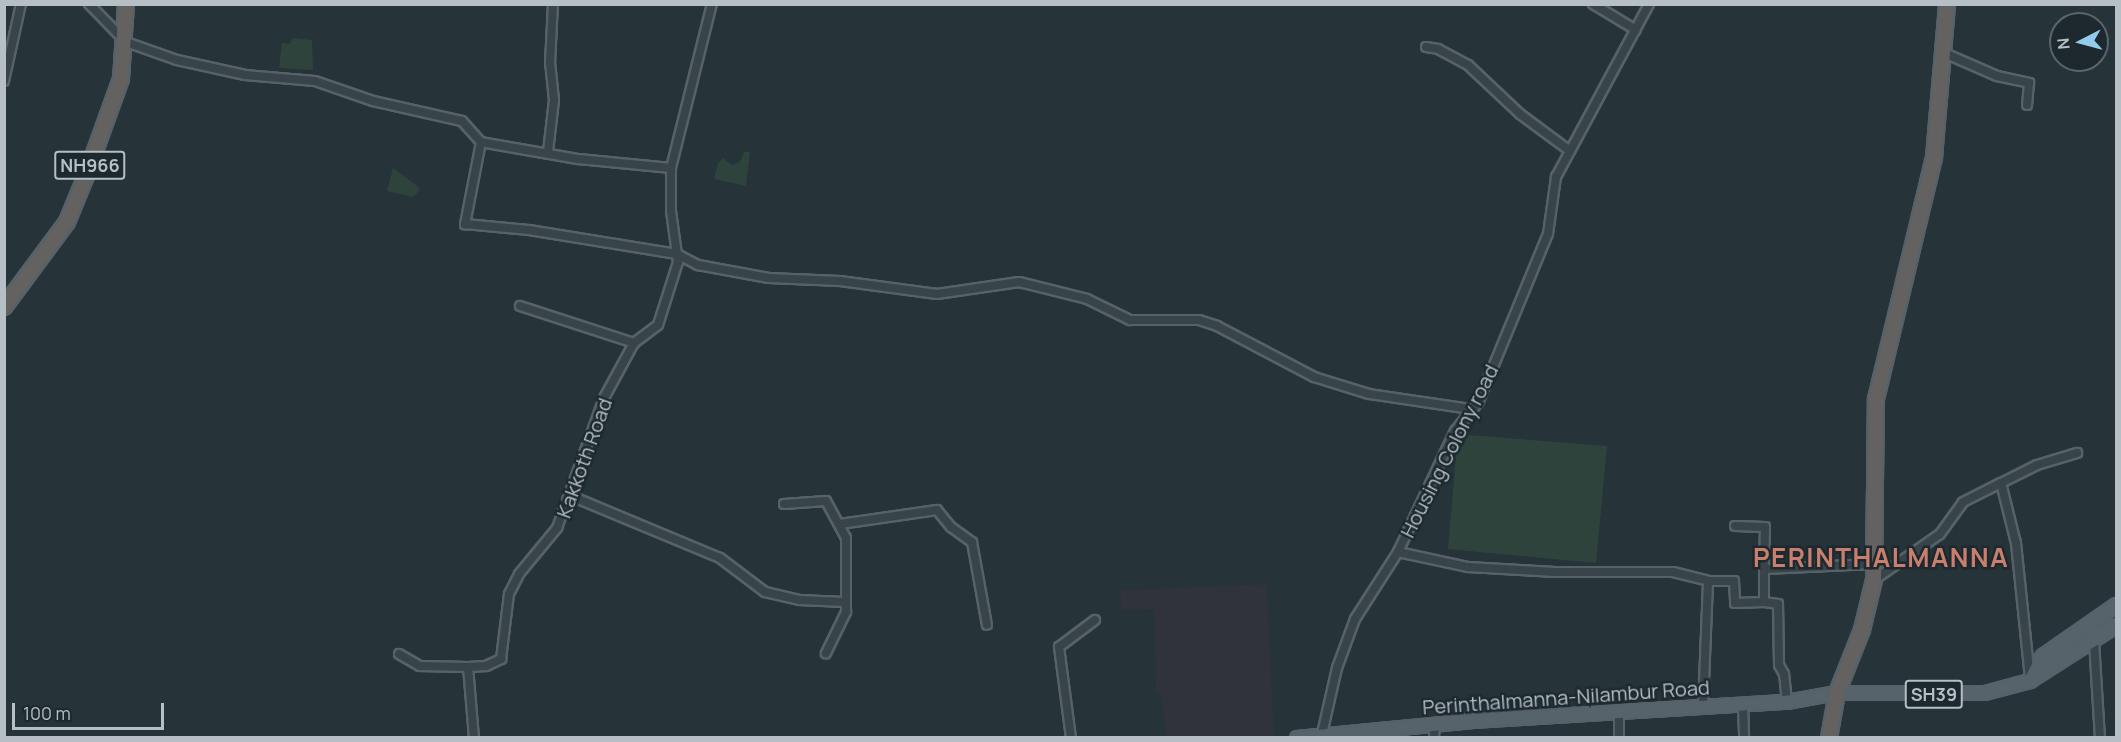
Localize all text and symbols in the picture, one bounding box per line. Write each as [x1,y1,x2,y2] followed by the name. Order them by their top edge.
[2049,12,2109,72] north arrow
[2052,37,2075,51] text: N
[54,150,126,180] road number: NH966
[1395,361,1503,541] street label: Housing Colony road
[551,395,617,521] street label: Kakkoth Road
[1753,542,2009,574] district label: PERINTHALMANNA
[1422,675,1710,719] street label: Perinthalmanna-Nilambur Road
[1904,679,1964,709] road number: SH39
[15,691,166,729] scale bar
[23,701,71,725] text: 100 m

